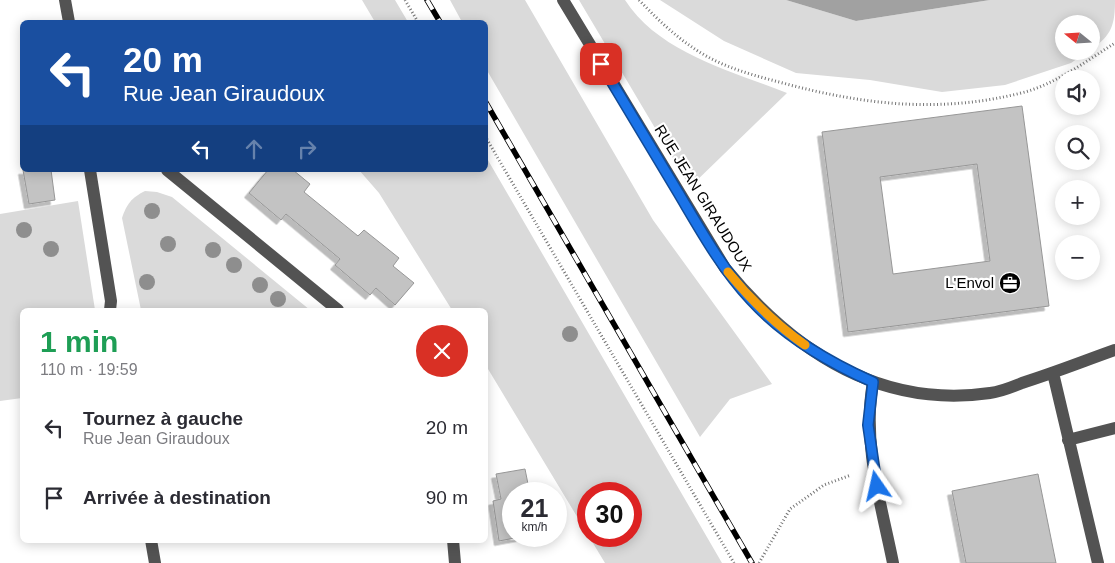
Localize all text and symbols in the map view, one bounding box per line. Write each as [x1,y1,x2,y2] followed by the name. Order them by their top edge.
[1055,15,1100,60] north arrow
[1055,15,1100,280] map controls
[40,40,105,105] icon: left
[123,40,203,79] text: 20 m
[580,43,622,85] pin
[587,50,615,78] icon: arrive
[1055,70,1100,115] button: sound
[123,81,325,106] text: Rue Jean Giraudoux
[651,121,755,274] street label: RUE JEAN GIRAUDOUX
[1055,125,1100,170] button: search
[187,135,215,163] icon: left
[240,135,268,163] icon: ahead
[293,135,321,163] icon: right
[1055,180,1100,225] button: +
[1055,235,1100,280] button: −
[998,271,1022,295] office icon: L'Envol
[945,274,994,291] place label: L'Envol
[40,325,118,358] text: 1 min
[416,325,468,377] button: close
[40,361,138,378] text: 110 m · 19:59
[83,408,243,429] text: Tournez à gauche
[40,414,68,442] icon: left
[426,417,468,438] text: 20 m
[83,430,230,447] text: Rue Jean Giraudoux
[850,459,902,511] position arrow
[577,482,642,547] speed limit sign: 30
[40,484,68,512] icon: arrive
[83,487,271,508] text: Arrivée à destination
[426,487,468,508] text: 90 m
[521,494,548,522] text: 21
[521,520,548,534] text: km/h

